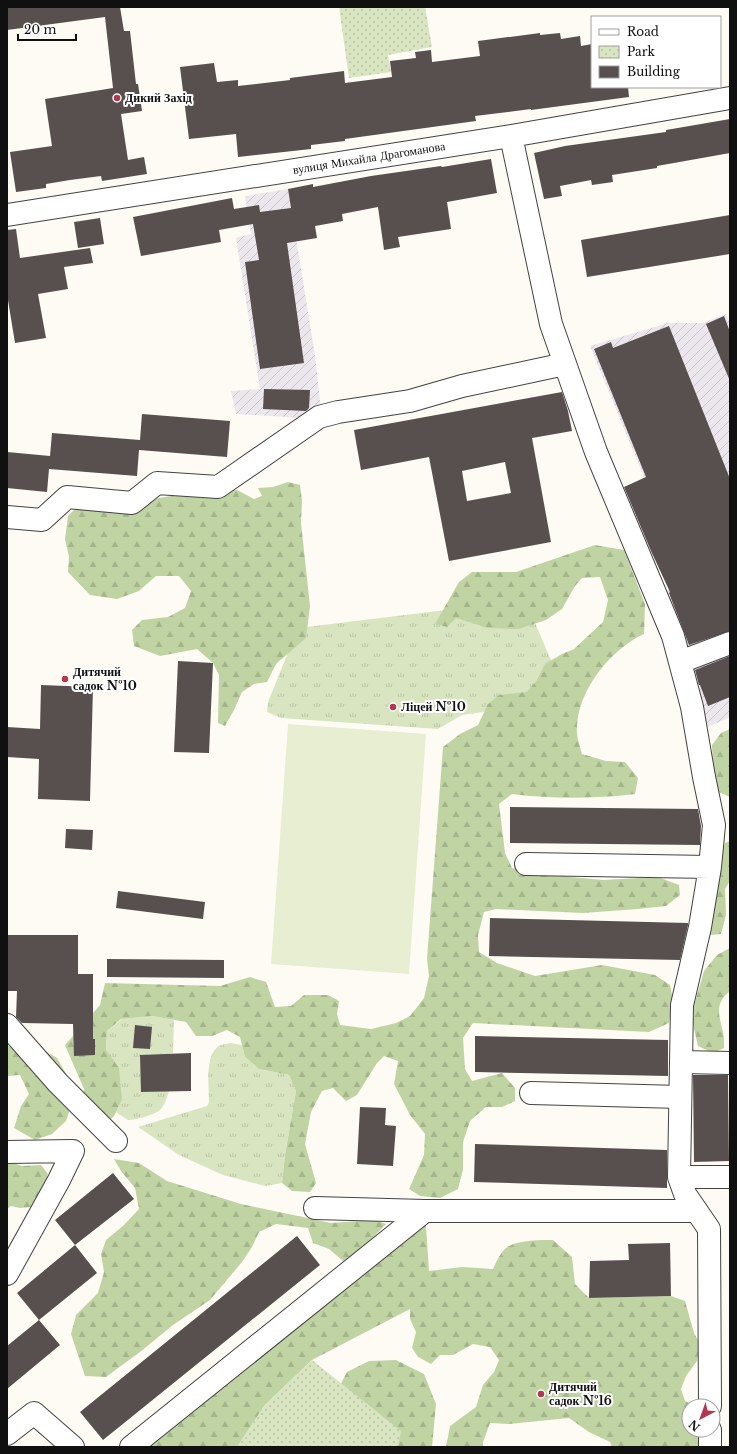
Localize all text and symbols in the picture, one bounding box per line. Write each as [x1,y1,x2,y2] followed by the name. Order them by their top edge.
[18,16,76,42] scale bar
[591,16,721,88] legend
[24,22,56,37] text: 20 m
[627,24,659,39] text: Road
[627,44,655,59] text: Park
[627,64,681,79] text: Building
[125,90,192,105] place label: Дикий Захід
[112,93,122,103] marker: Дикий Захід
[292,138,447,177] street label: вулиця Михайла Драгоманова
[73,664,137,693] place label: Дитячий садок №10
[60,674,70,684] marker: Дитячий садок №10
[401,699,466,714] place label: Ліцей №10
[388,702,398,712] marker: Ліцей №10
[549,1379,612,1408] place label: Дитячий садок №16
[536,1389,546,1399] marker: Дитячий садок №16
[681,1398,721,1438] north arrow
[685,1416,703,1434] text: N

